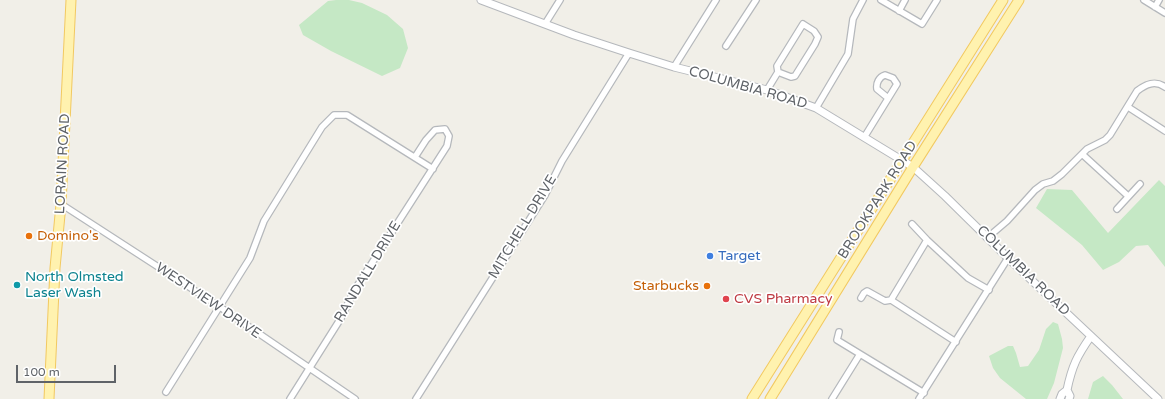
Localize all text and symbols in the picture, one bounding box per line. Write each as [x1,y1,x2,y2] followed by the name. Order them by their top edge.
[687,63,809,113] street label: COLUMBIA ROAD
[52,113,74,215] street label: LORAIN ROAD
[835,138,921,262] street label: BROOKPARK ROAD
[485,172,561,282] street label: MITCHELL DRIVE
[331,218,405,326] street label: RANDALL DRIVE
[973,222,1073,320] street label: COLUMBIA ROAD
[37,228,99,244] place label: Domino's
[24,231,34,241] marker: Domino's
[718,248,761,264] place label: Target
[705,251,715,261] marker: Target
[152,259,264,343] street label: WESTVIEW DRIVE
[25,269,124,302] place label: North Olmsted Laser Wash
[633,278,699,294] place label: Starbucks
[12,280,22,290] marker: North Olmsted Laser Wash
[702,281,712,291] marker: Starbucks
[734,291,832,307] place label: CVS Pharmacy
[721,294,731,304] marker: CVS Pharmacy
[18,357,118,383] scale bar
[23,365,60,379] text: 100 m

